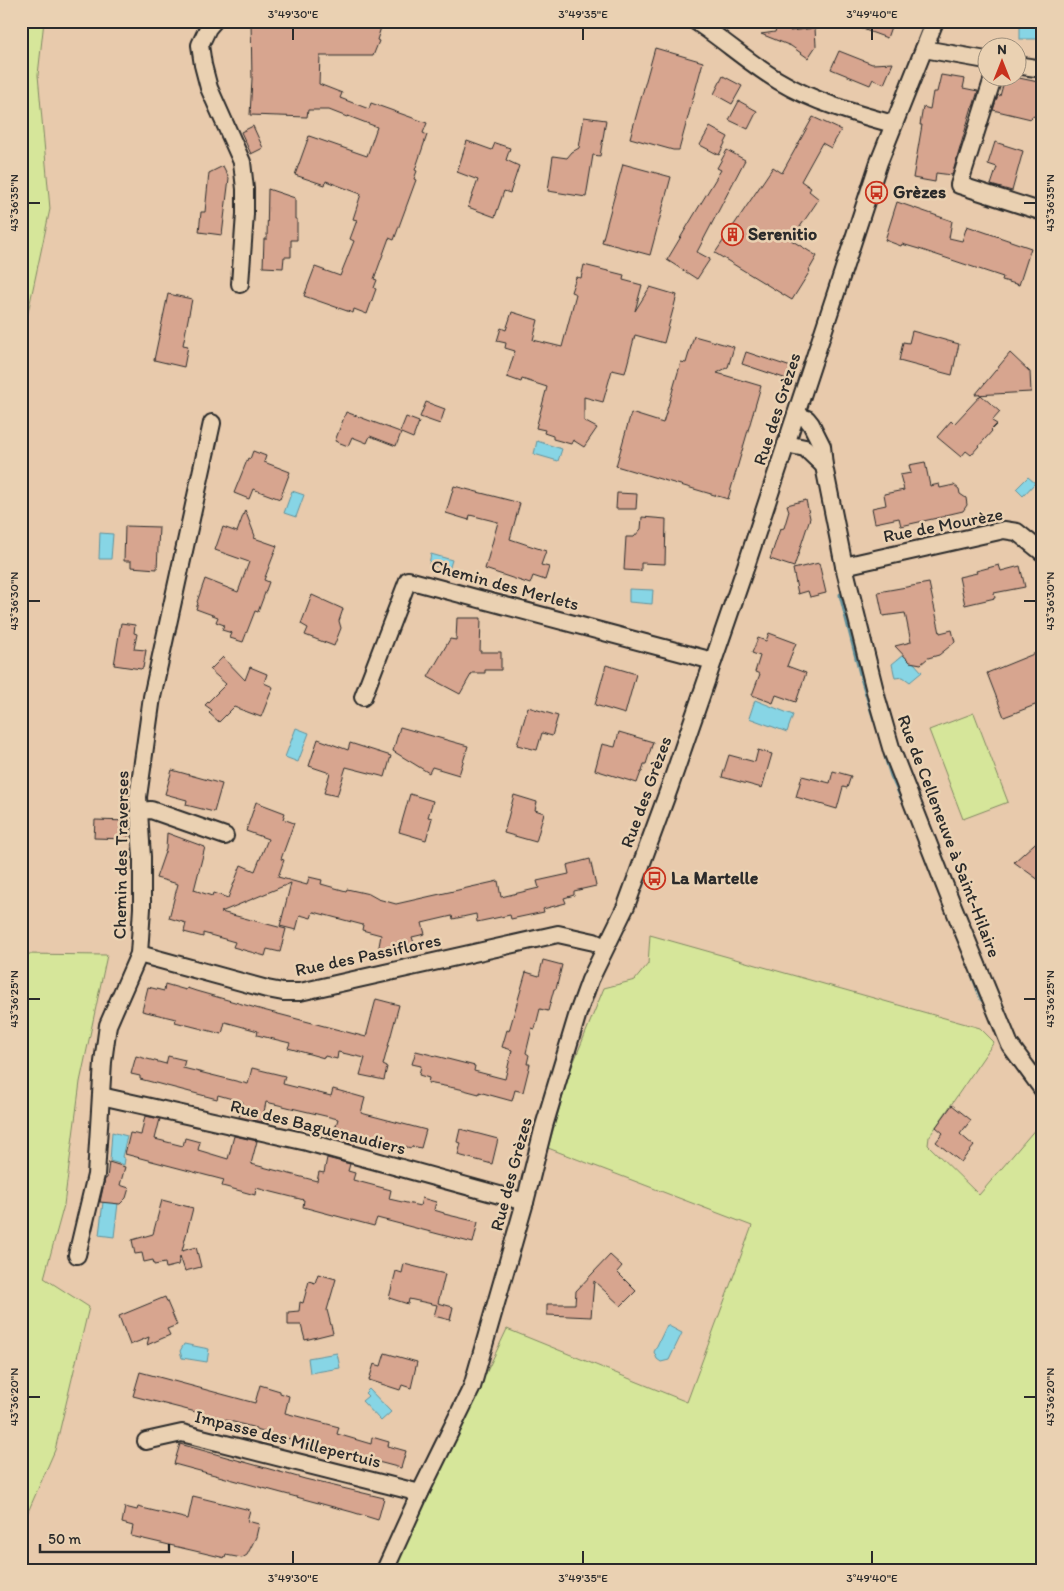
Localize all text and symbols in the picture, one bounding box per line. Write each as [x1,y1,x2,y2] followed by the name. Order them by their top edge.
[268,7,319,21] text: 3°49'30"E
[558,7,608,21] text: 3°49'35"E
[846,7,898,21] text: 3°49'40"E
[976,38,1026,88] north arrow
[997,41,1007,58] text: N
[7,174,21,232] text: 43°36'35"N
[1043,174,1057,232] text: 43°36'35"N
[865,180,889,204] bus stop icon: Grèzes
[893,181,946,203] place label: Grèzes
[720,222,744,246] building icon: Serenitio
[748,223,817,245] place label: Serenitio
[748,350,806,468] street label: Rue des Grèzes
[881,503,1005,547] street label: Rue de Mourèze
[429,555,581,615] street label: Chemin des Merlets
[7,572,21,630] text: 43°36'30"N
[1043,572,1057,630] text: 43°36'30"N
[892,712,1006,960] street label: Rue de Celleneuve à Saint-Hilaire
[616,733,676,851] street label: Rue des Grèzes
[109,770,133,940] street label: Chemin des Traverses
[643,866,667,890] bus stop icon: La Martelle
[671,867,759,889] place label: La Martelle
[293,929,443,981] street label: Rue des Passiflores
[7,970,21,1028] text: 43°36'25"N
[1043,970,1057,1028] text: 43°36'25"N
[228,1095,408,1159] street label: Rue des Baguenaudiers
[485,1115,537,1233] street label: Rue des Grèzes
[7,1368,21,1426] text: 43°36'20"N
[1043,1368,1057,1426] text: 43°36'20"N
[192,1405,384,1473] street label: Impasse des Millepertuis
[40,1521,169,1553] scale bar
[48,1530,81,1548] text: 50 m
[268,1571,319,1585] text: 3°49'30"E
[558,1571,608,1585] text: 3°49'35"E
[846,1571,898,1585] text: 3°49'40"E

